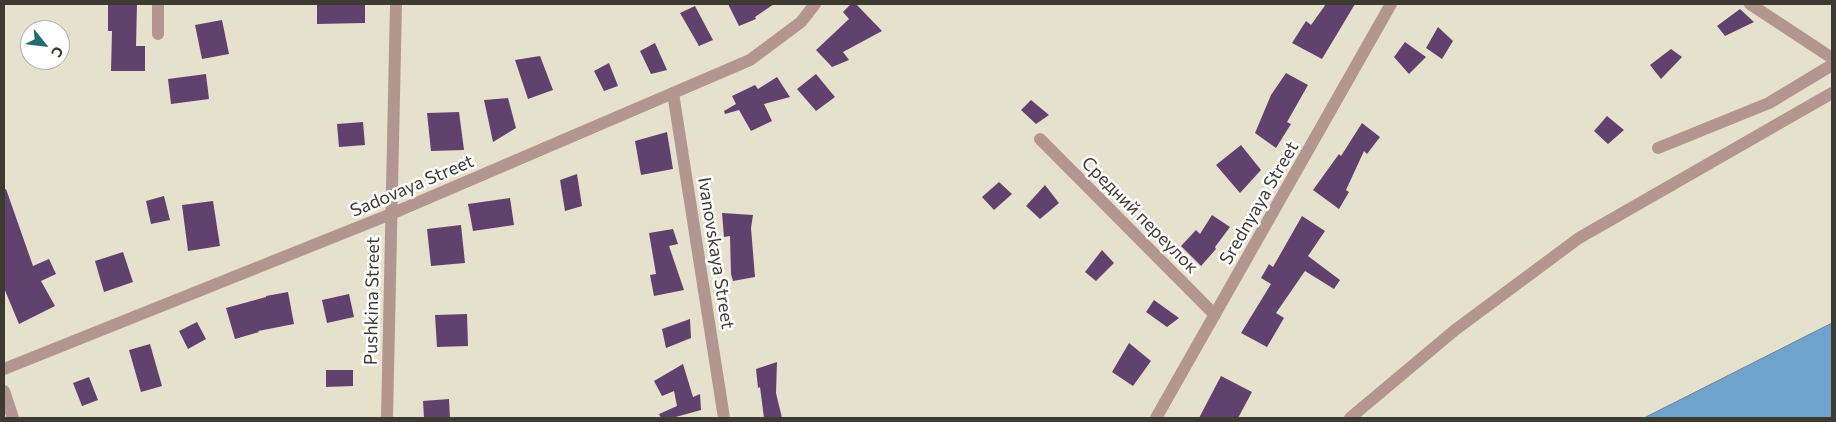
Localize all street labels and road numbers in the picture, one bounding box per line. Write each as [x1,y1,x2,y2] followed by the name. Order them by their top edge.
[1215,138,1303,268] street label: Srednyaya Street
[347,150,477,222] street label: Sadovaya Street
[1077,152,1203,278] street label: Средний переулок
[693,176,739,330] street label: Ivanovskaya Street
[360,237,384,365] street label: Pushkina Street

